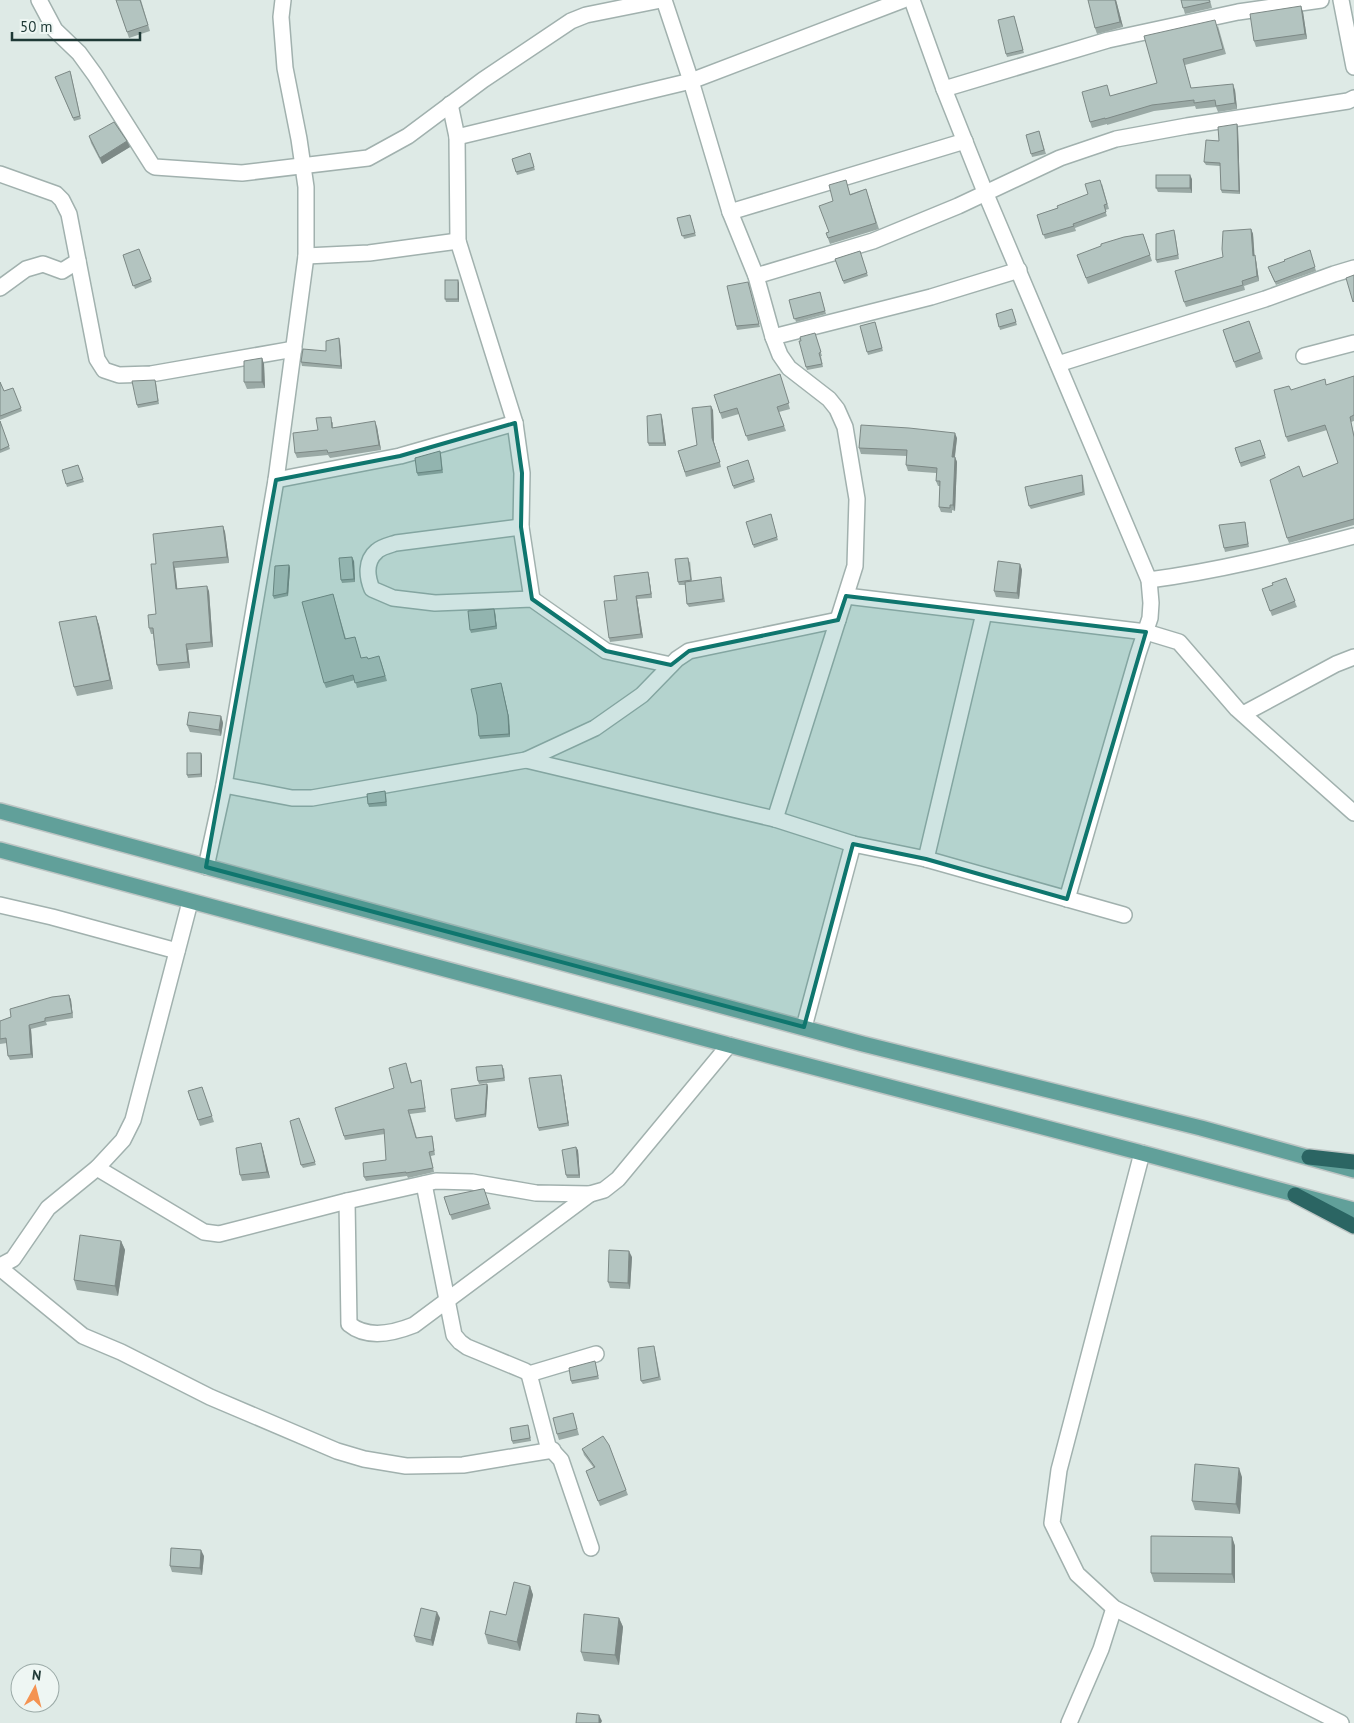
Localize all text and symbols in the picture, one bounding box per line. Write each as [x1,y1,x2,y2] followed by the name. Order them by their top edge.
[12,10,140,42] scale bar
[20,17,53,36] text: 50 m
[10,1663,60,1713] north arrow
[31,1666,42,1685] text: N

